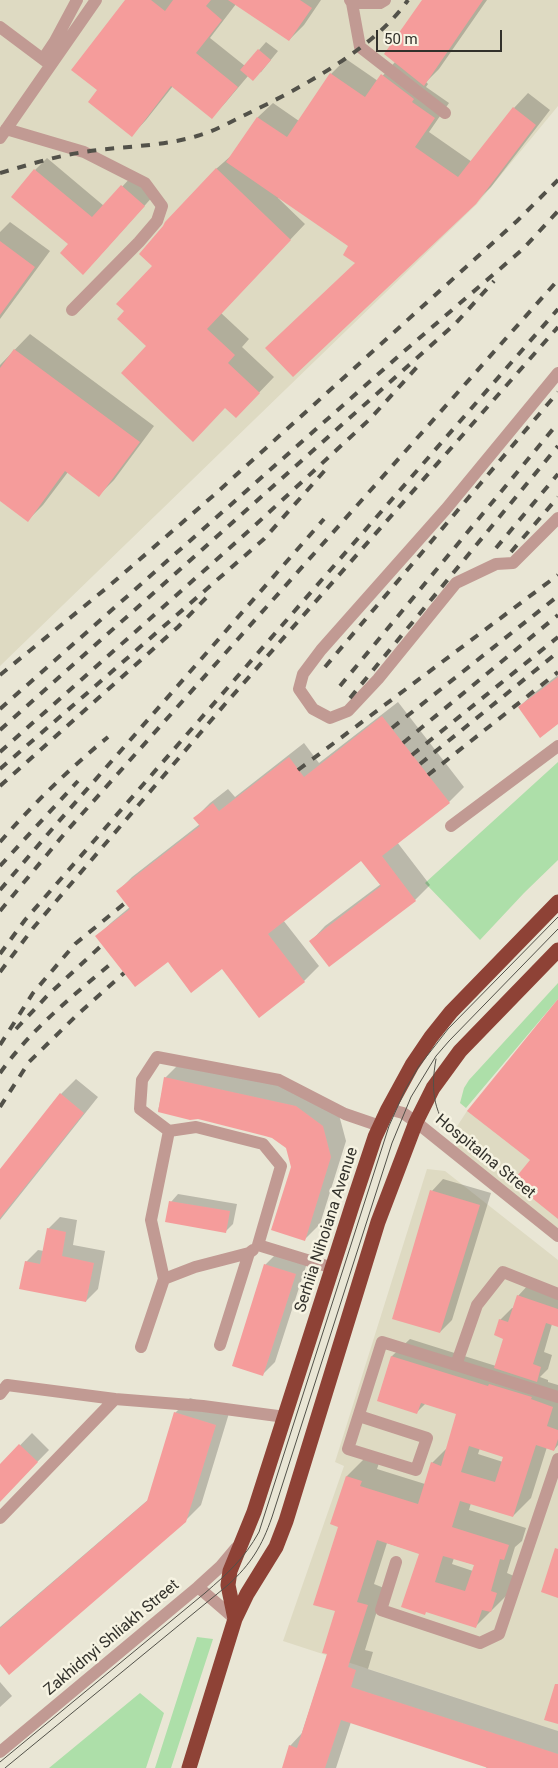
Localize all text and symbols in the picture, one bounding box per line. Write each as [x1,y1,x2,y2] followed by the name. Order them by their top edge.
[378,20,504,52] scale bar
[384,30,418,48] text: 50 m
[431,1111,539,1203] street label: Hospitalna Street
[291,1145,363,1315] street label: Serhiia Nihoiana Avenue
[41,1576,183,1700] street label: Zakhidnyi Shliakh Street

